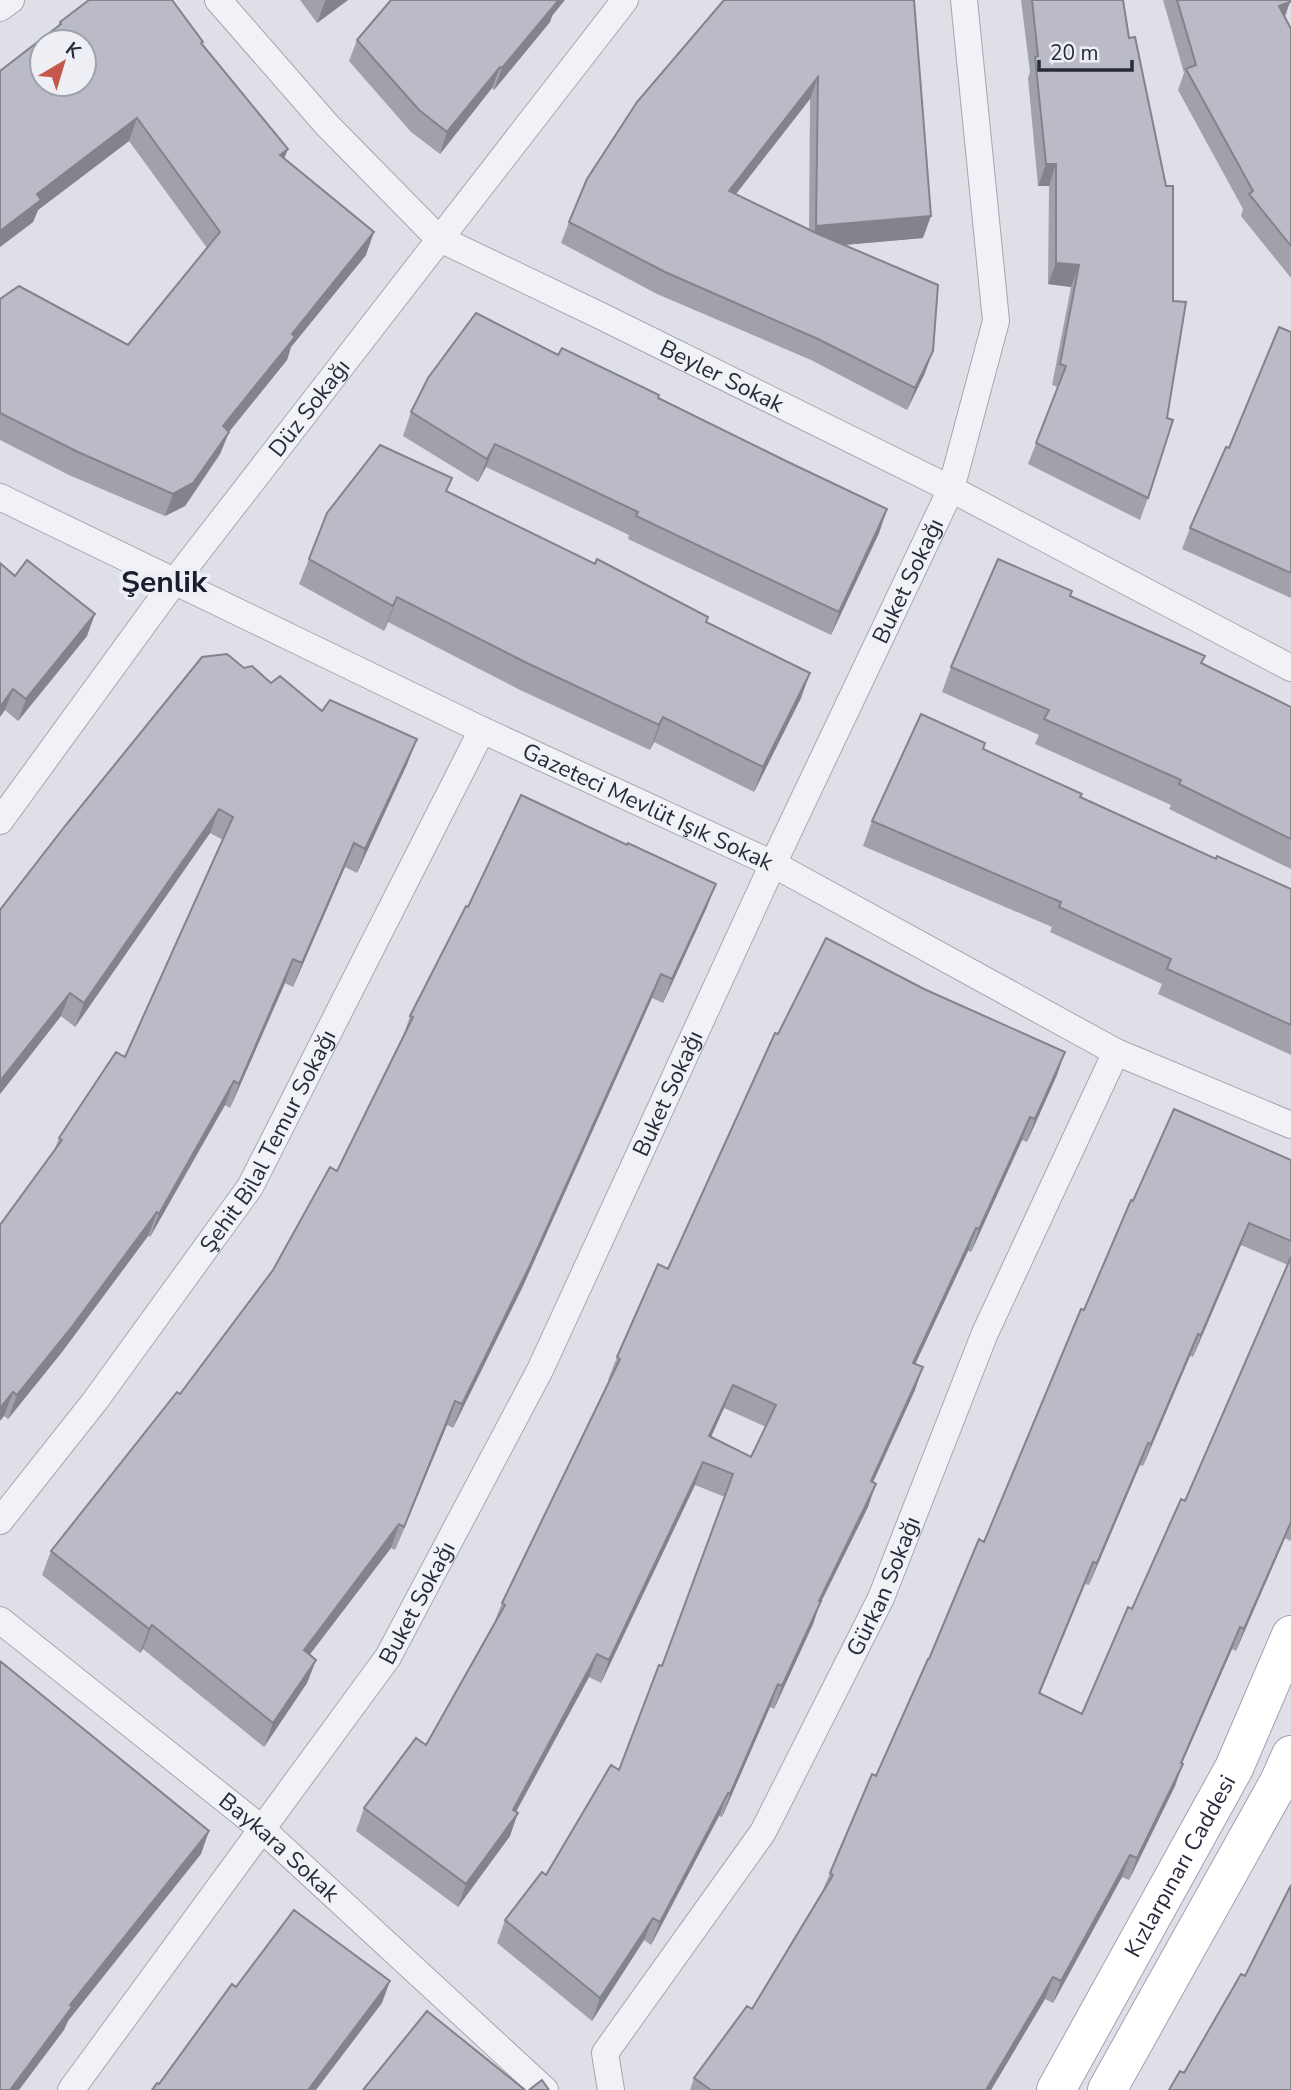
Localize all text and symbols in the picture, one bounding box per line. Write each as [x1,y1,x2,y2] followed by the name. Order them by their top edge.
[28,28,98,98] north arrow
[1039,28,1132,72] scale bar
[60,36,87,65] text: K
[1050,39,1099,67] text: 20 m
[655,333,790,420] street label: Beyler Sokak
[262,353,357,463] street label: Düz Sokağı
[865,513,951,649] street label: Buket Sokağı
[121,562,208,603] district label: Şenlik
[517,736,779,878] street label: Gazeteci Mevlüt Işık Sokak
[193,1024,343,1259] street label: Şehit Bilal Temur Sokağı
[625,1026,710,1161] street label: Buket Sokağı
[839,1512,928,1662] street label: Gürkan Sokağı
[372,1536,463,1670] street label: Buket Sokağı
[1117,1769,1243,1963] street label: Kızlarpınarı Caddesi
[212,1786,346,1909] street label: Baykara Sokak

